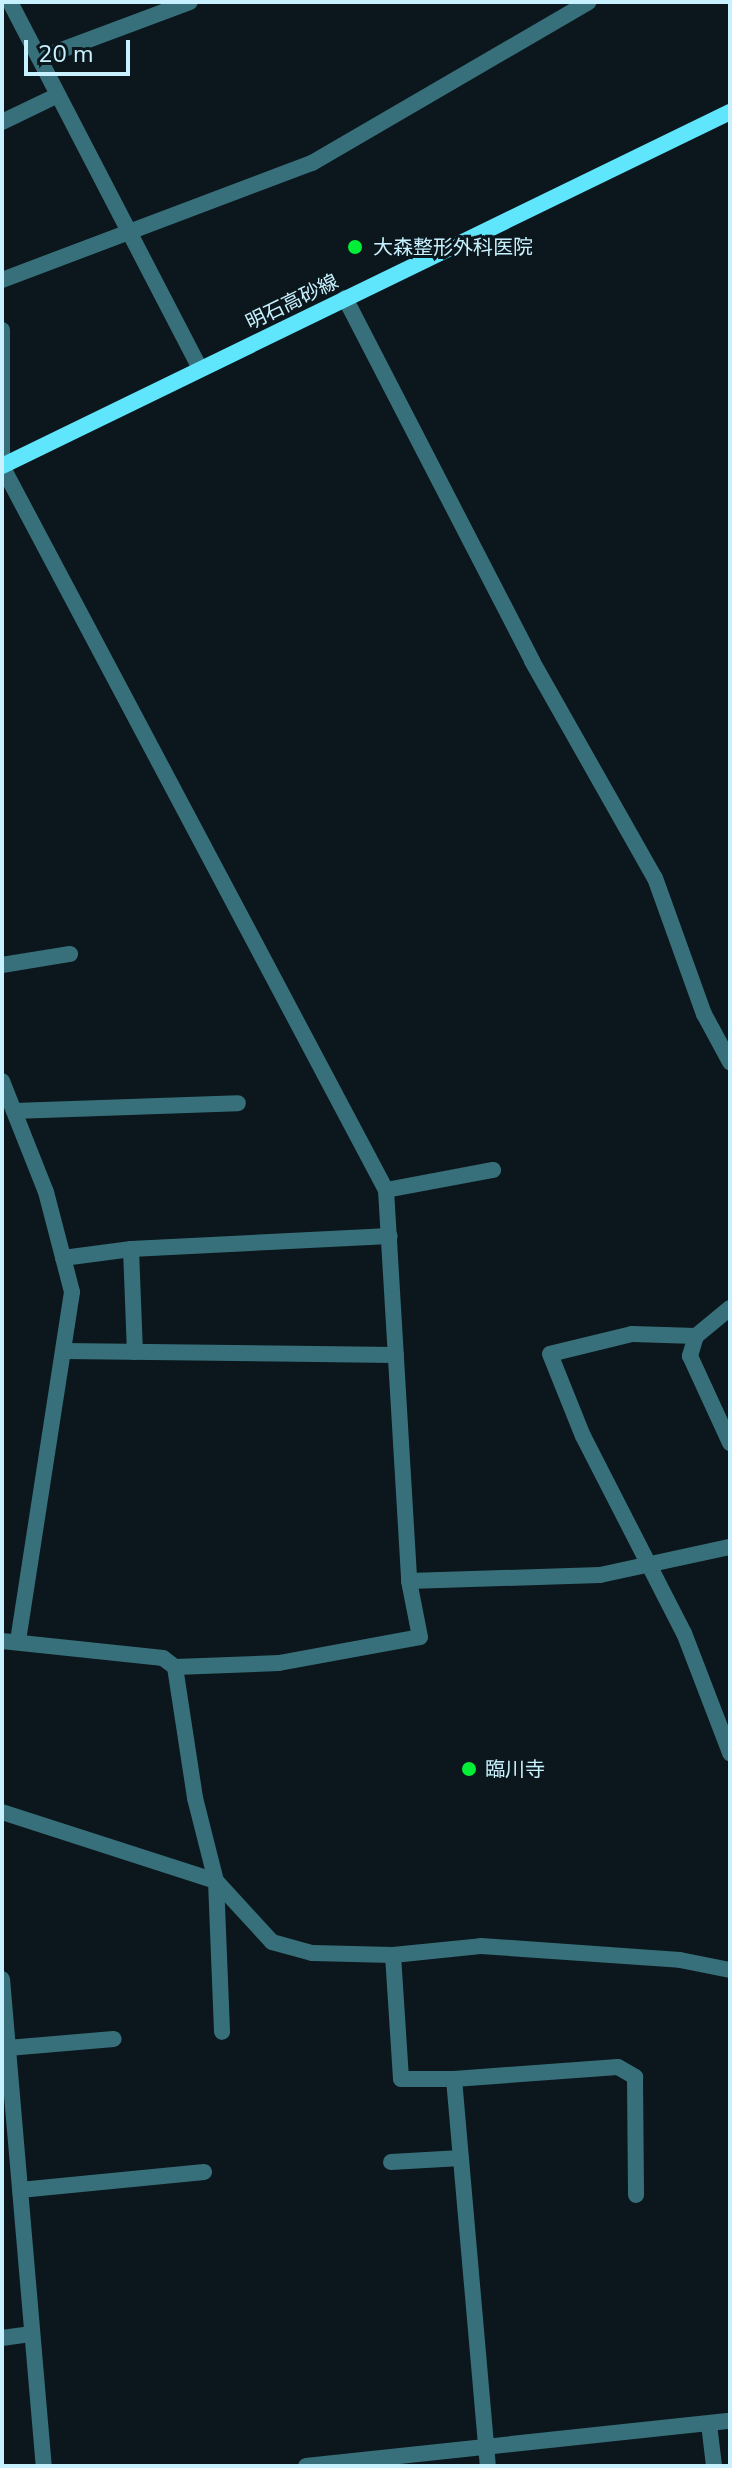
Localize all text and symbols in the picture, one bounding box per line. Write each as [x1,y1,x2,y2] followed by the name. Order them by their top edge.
[28,24,134,74] scale bar
[38,38,94,70] text: 20 m
[373,235,533,259] place label: 大森整形外科医院
[344,236,366,258] marker: 大森整形外科医院
[242,269,342,335] street label: 明石高砂線
[485,1757,545,1781] place label: 臨川寺
[460,1760,478,1778] marker: 臨川寺

